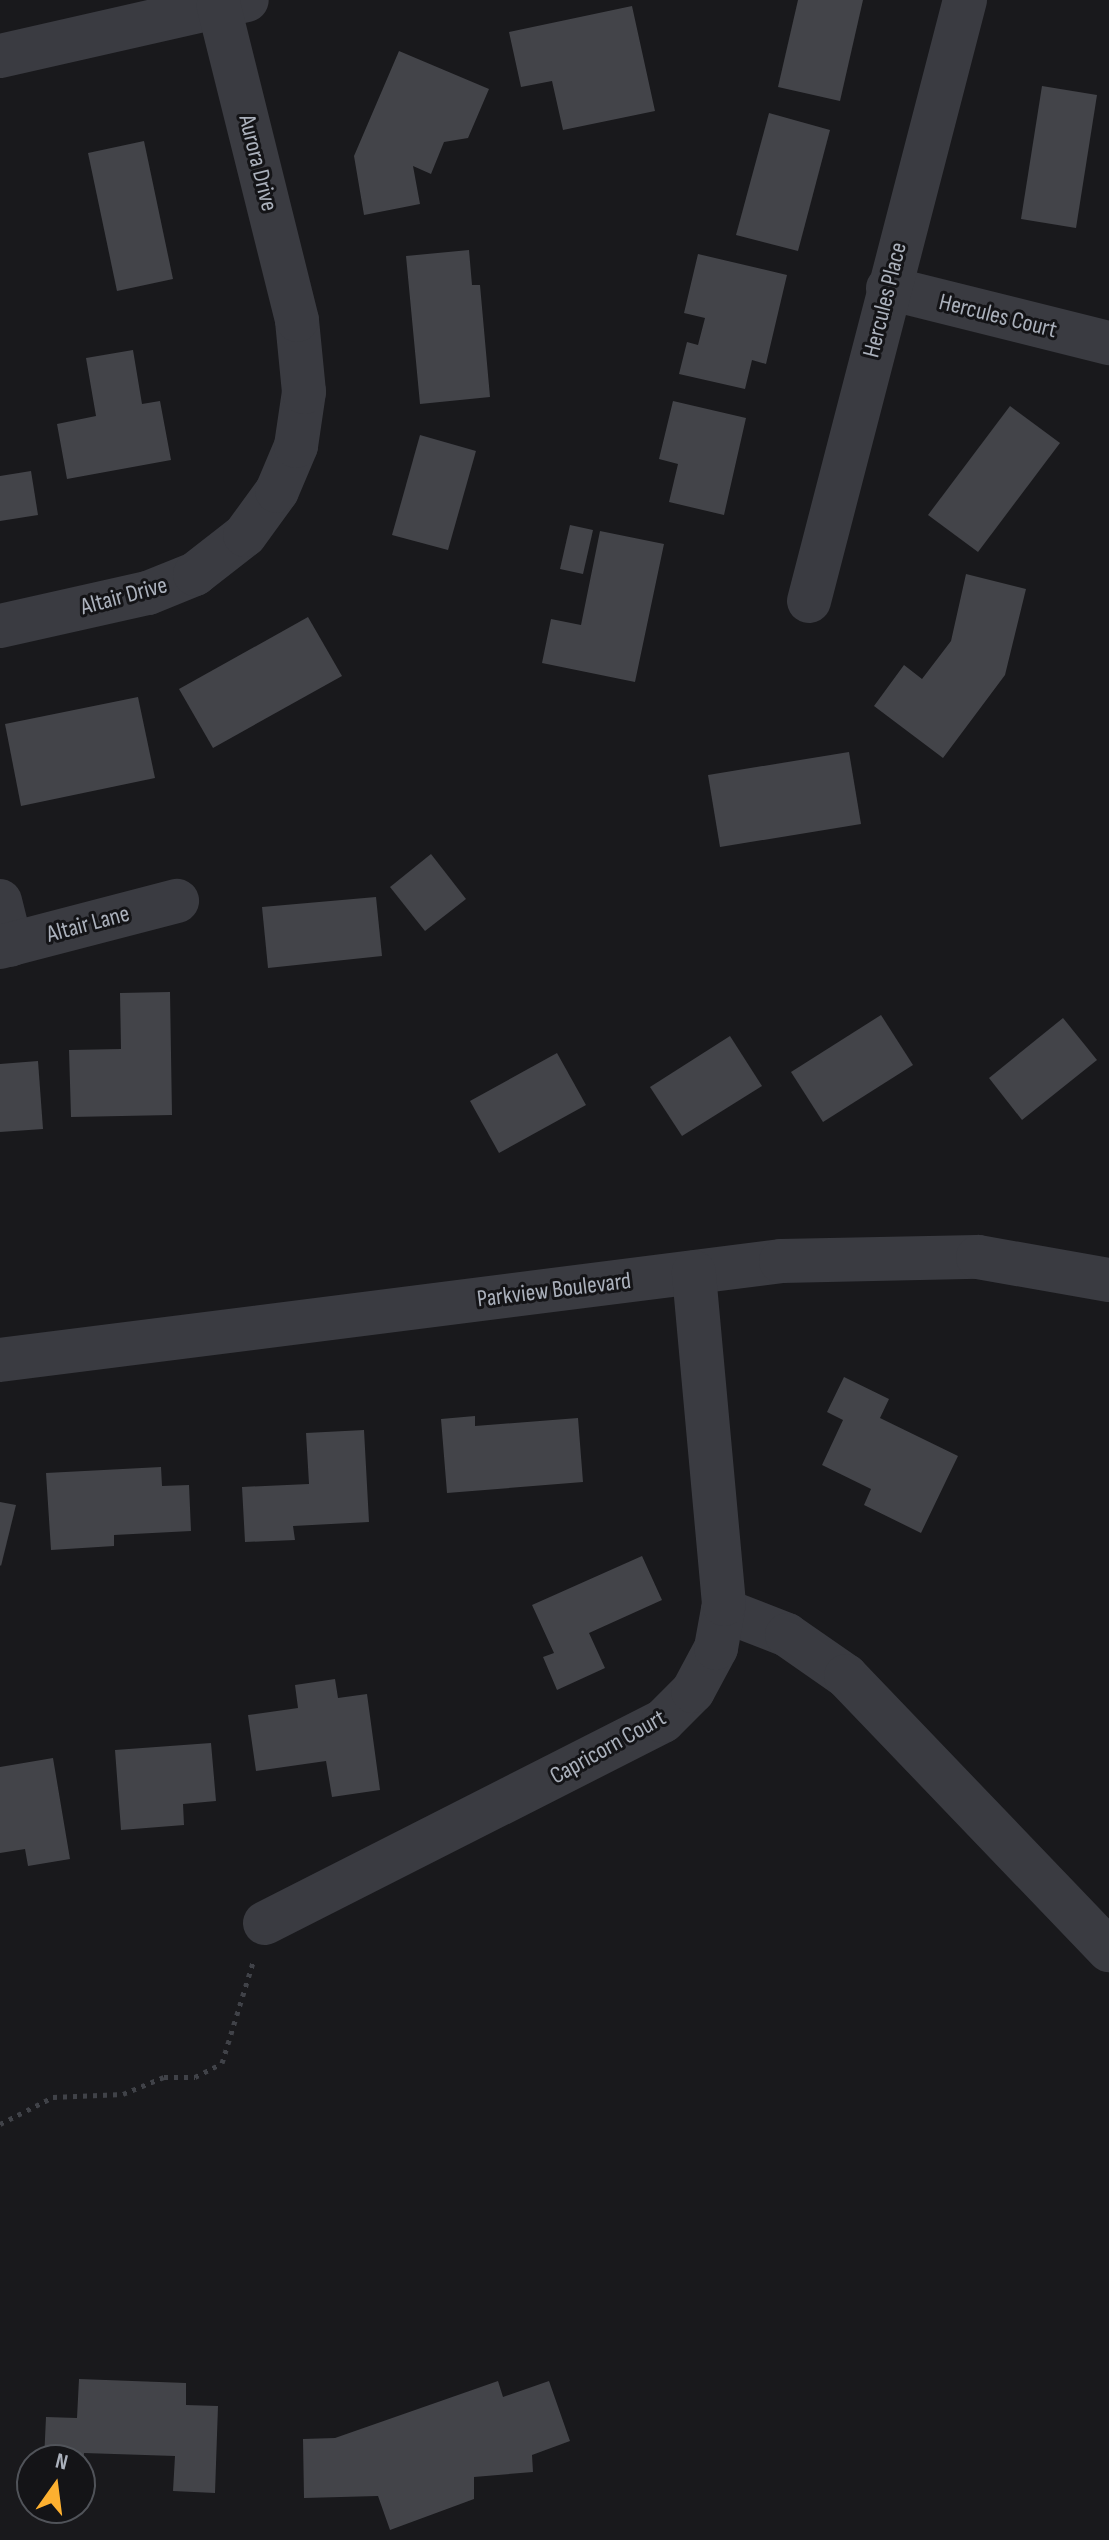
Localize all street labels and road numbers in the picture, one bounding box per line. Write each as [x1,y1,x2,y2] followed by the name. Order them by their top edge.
[232,112,284,214] street label: Aurora Drive
[857,240,913,360] street label: Hercules Place
[936,287,1060,345] street label: Hercules Court
[78,571,170,621] street label: Altair Drive
[43,899,133,949] street label: Altair Lane
[475,1266,633,1314] street label: Parkview Boulevard
[545,1703,671,1791] street label: Capricorn Court

